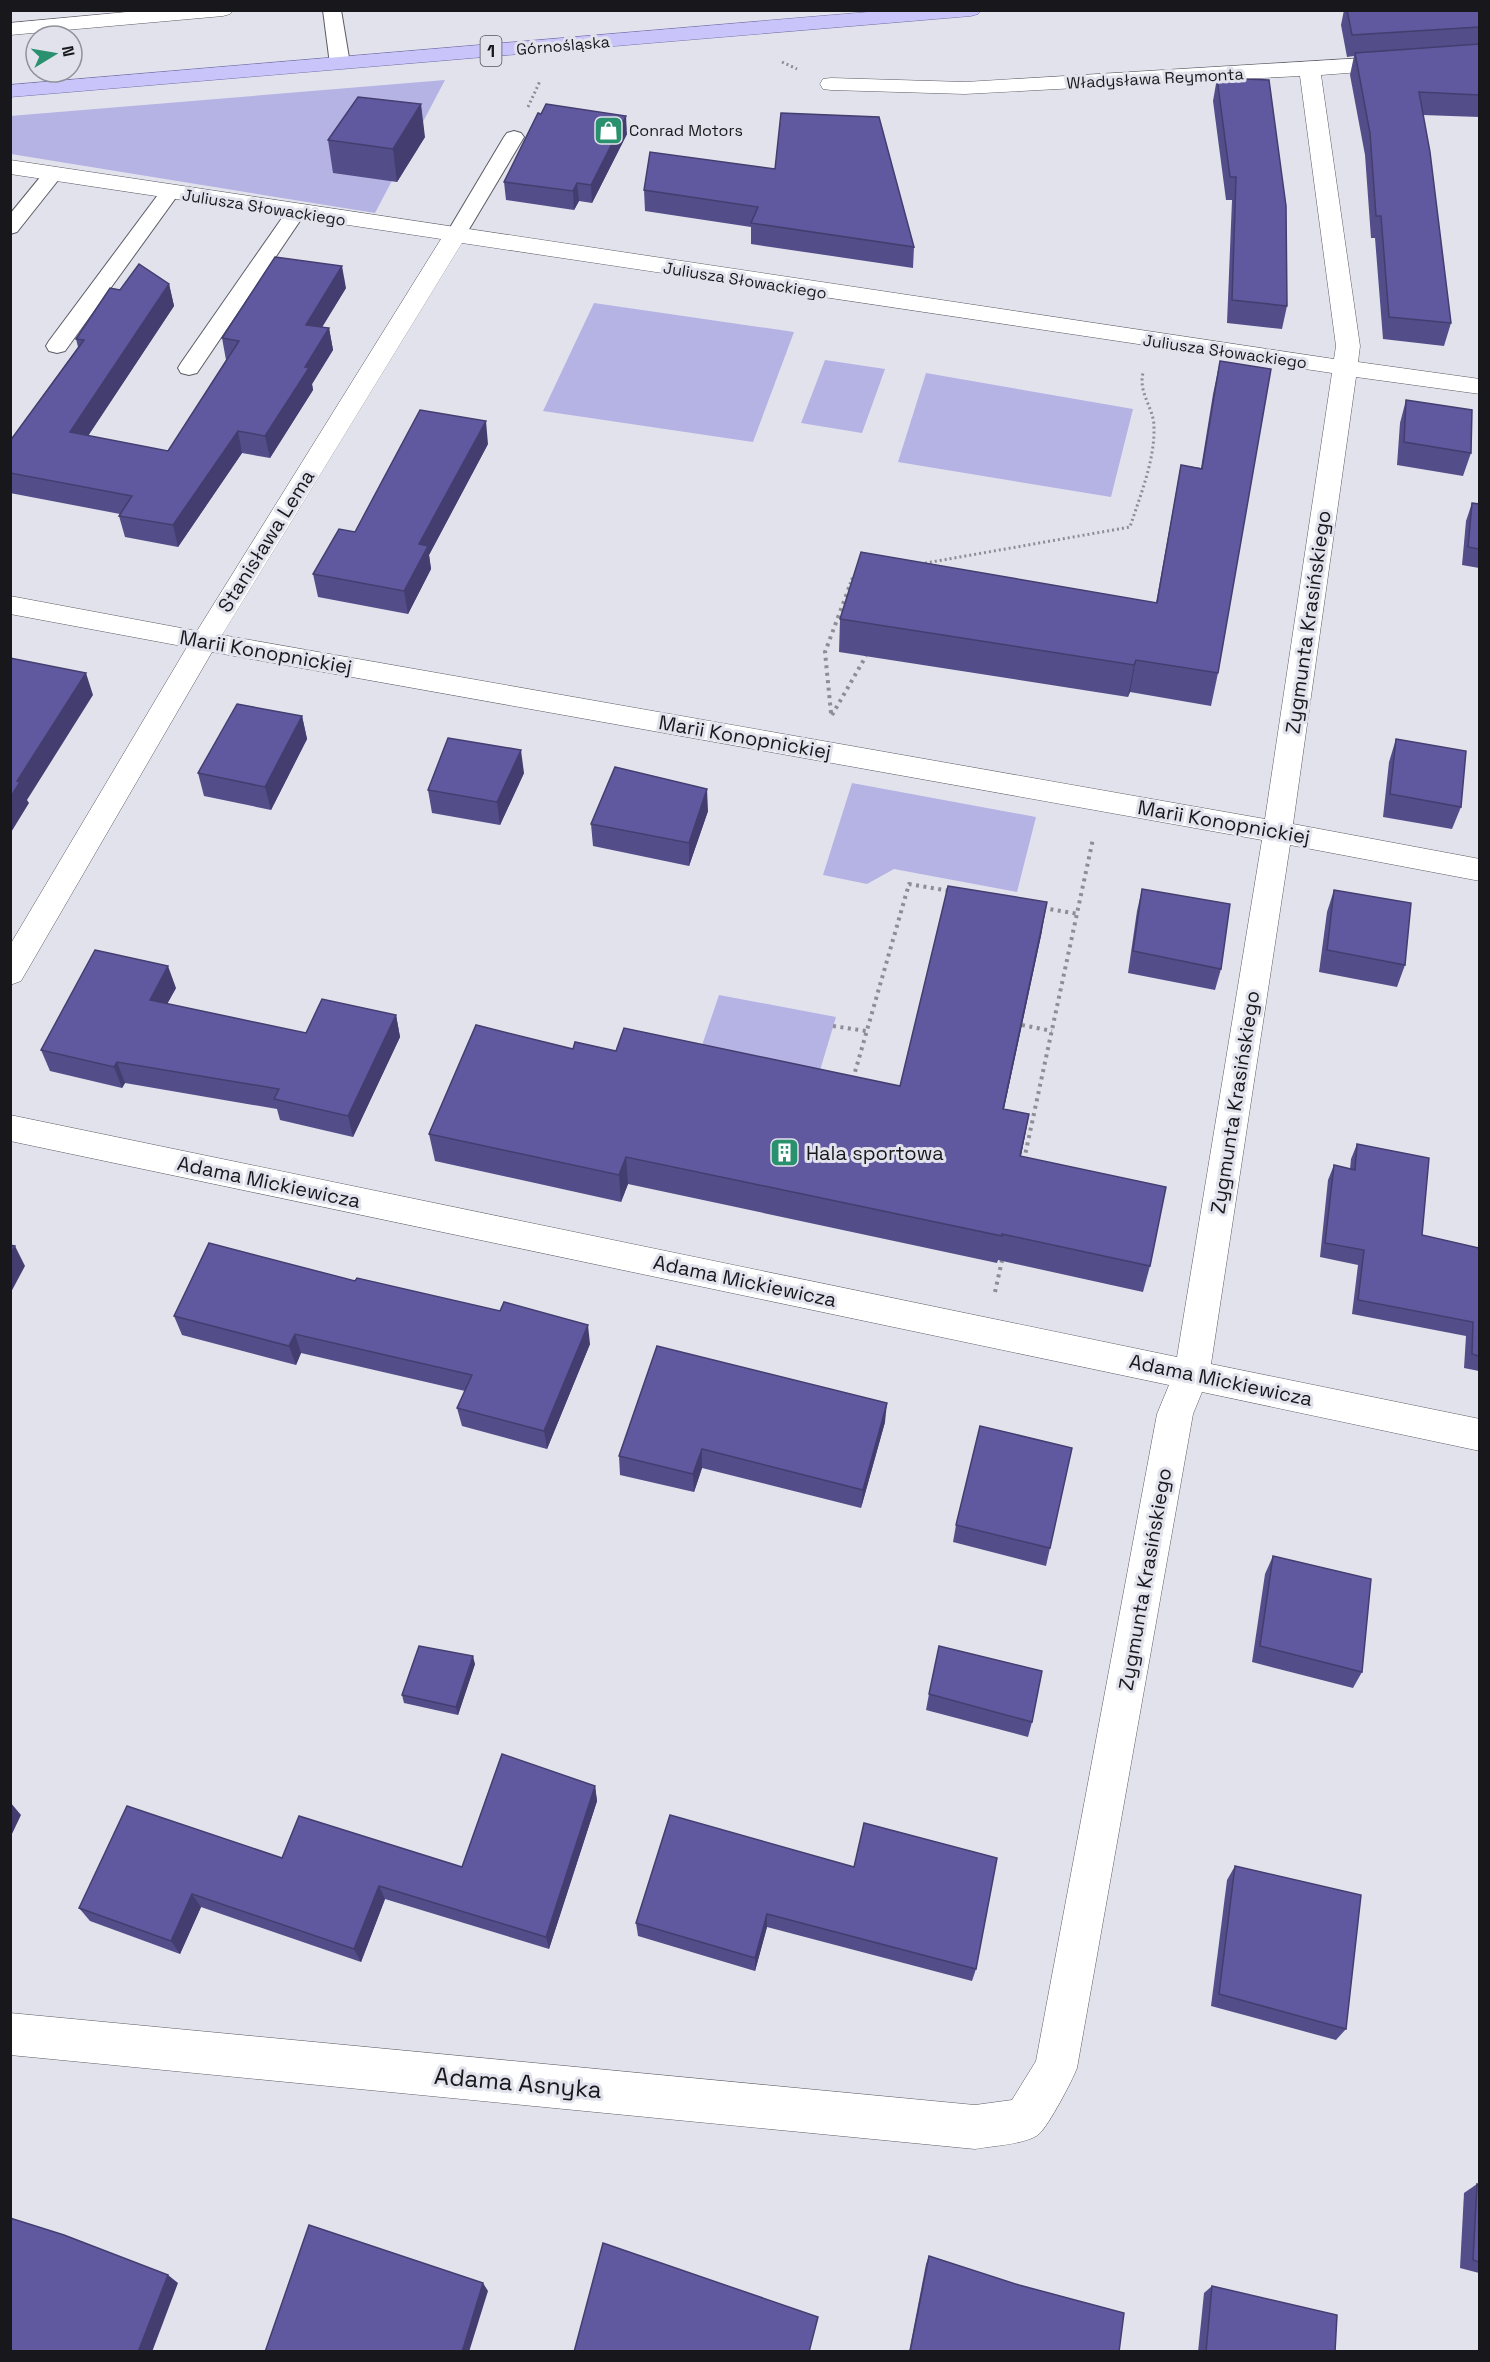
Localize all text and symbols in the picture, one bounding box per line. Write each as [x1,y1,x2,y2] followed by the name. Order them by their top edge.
[24,24,84,84] north arrow
[515,31,611,60] street label: Górnośląska
[480,36,502,66] road number: 1
[57,44,80,59] text: N
[1066,63,1244,94] street label: Władysława Reymonta
[592,114,624,146] shop icon: Conrad Motors
[629,120,743,141] place label: Conrad Motors
[181,184,347,231] street label: Juliusza Słowackiego
[662,257,828,304] street label: Juliusza Słowackiego
[1142,330,1308,373] street label: Juliusza Słowackiego
[212,465,320,617] street label: Stanisława Lema
[1279,509,1337,735] street label: Zygmunta Krasińskiego
[178,624,354,680] street label: Marii Konopnickiej
[657,709,833,765] street label: Marii Konopnickiej
[1136,794,1312,850] street label: Marii Konopnickiej
[1205,989,1265,1215] street label: Zygmunta Krasińskiego
[769,1137,801,1169] building icon: Hala sportowa
[806,1140,944,1166] place label: Hala sportowa
[175,1150,363,1214] street label: Adama Mickiewicza
[651,1249,839,1313] street label: Adama Mickiewicza
[1127,1348,1315,1412] street label: Adama Mickiewicza
[1113,1466,1177,1692] street label: Zygmunta Krasińskiego
[433,2060,603,2105] street label: Adama Asnyka

